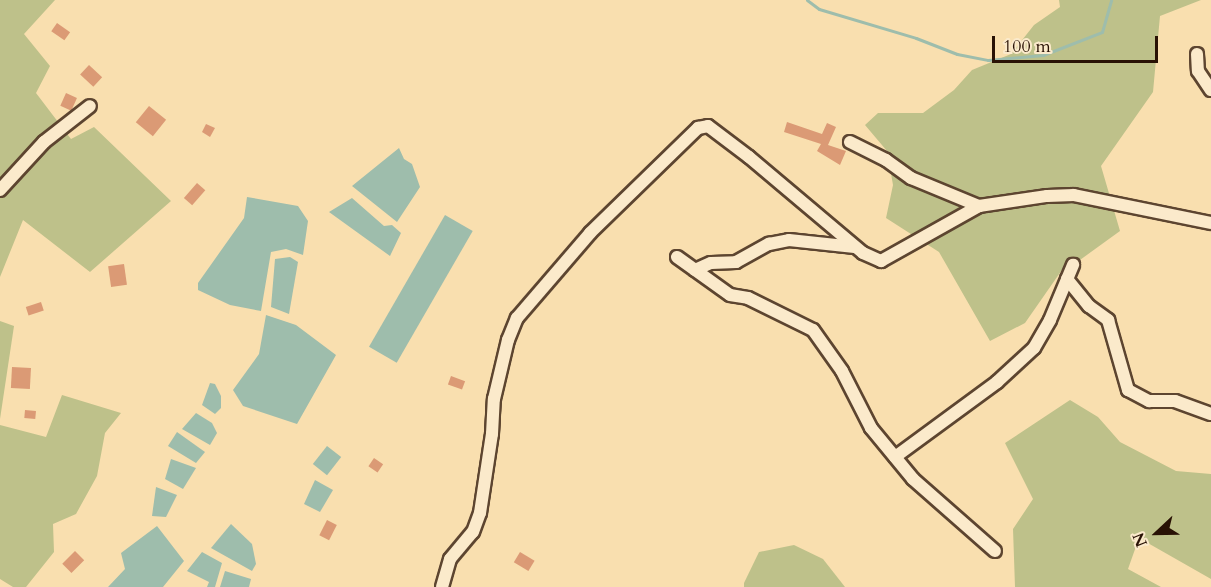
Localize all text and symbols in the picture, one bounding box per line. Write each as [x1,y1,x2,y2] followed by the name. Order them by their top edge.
[995,24,1162,62] scale bar
[1003,34,1051,59] text: 100 m
[1127,503,1187,563] north arrow
[1128,529,1153,550] text: N

